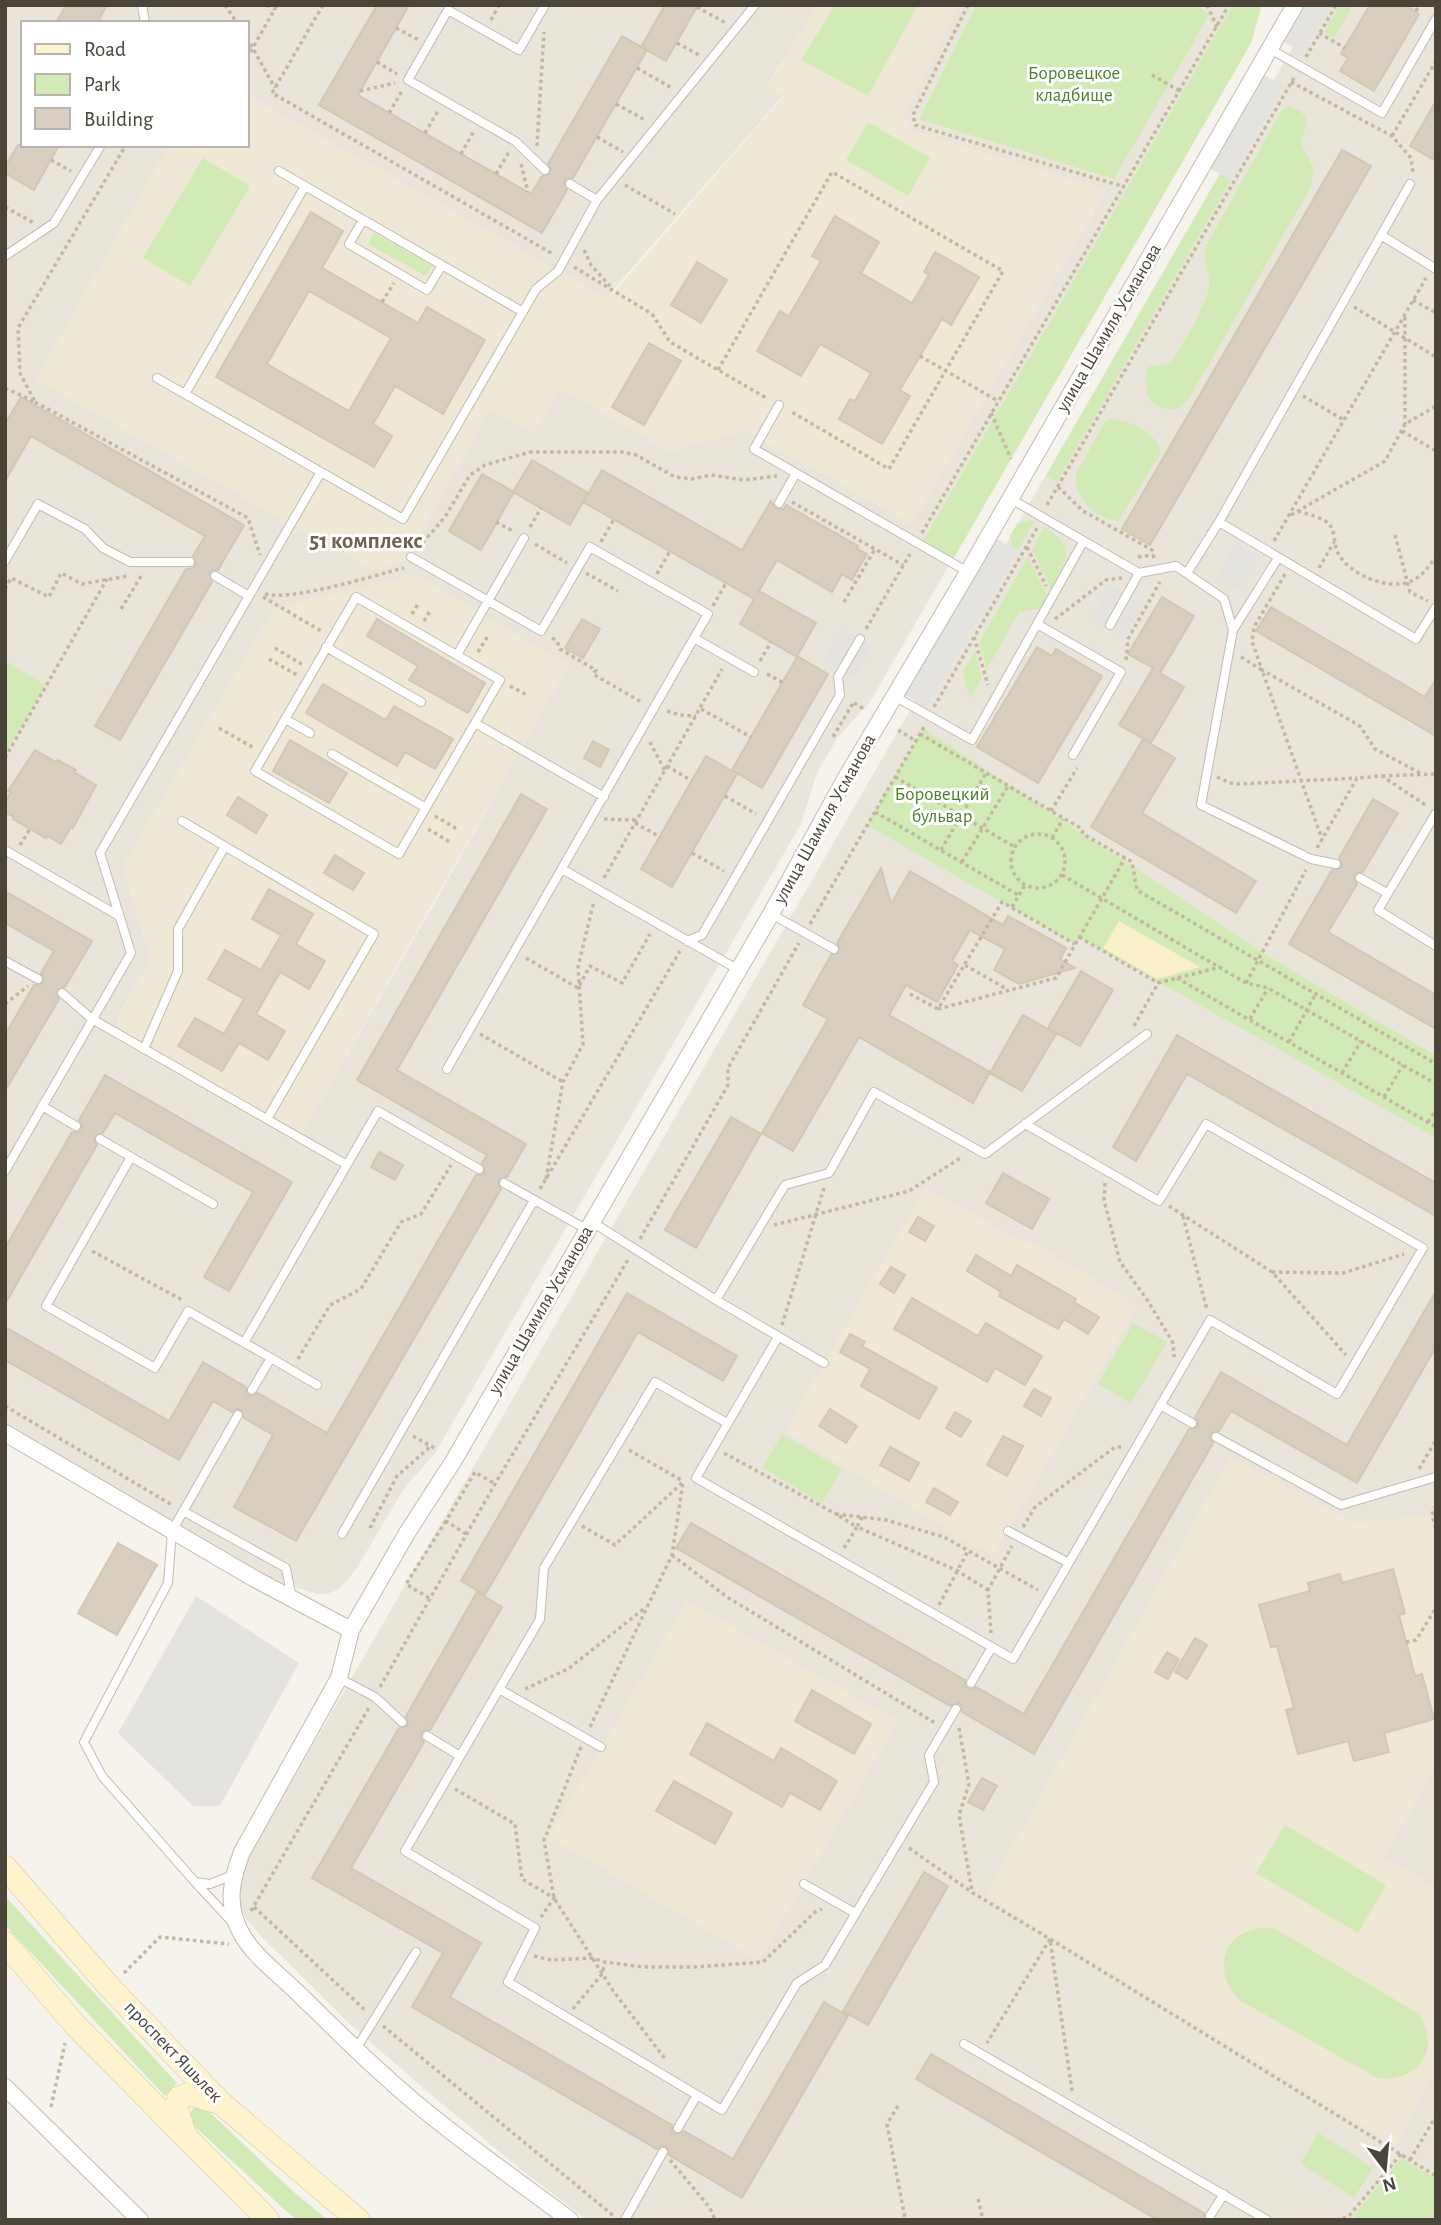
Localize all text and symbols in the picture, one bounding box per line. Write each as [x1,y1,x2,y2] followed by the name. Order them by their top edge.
[21,21,248,147] legend
[84,39,126,60] text: Road
[1028,64,1120,105] park label: Боровецкое кладбище
[84,74,121,95] text: Park
[84,109,154,130] text: Building
[1053,240,1165,416] street label: улица Шамиля Усманова
[309,530,423,553] district label: 51 комплекс
[770,731,880,908] street label: улица Шамиля Усманова
[894,785,990,826] park label: Боровецкий бульвар
[485,1222,597,1398] street label: улица Шамиля Усманова
[120,1998,226,2106] street label: проспект Яшьлек
[1350,2134,1420,2204] north arrow
[1380,2173,1398,2195] text: N

